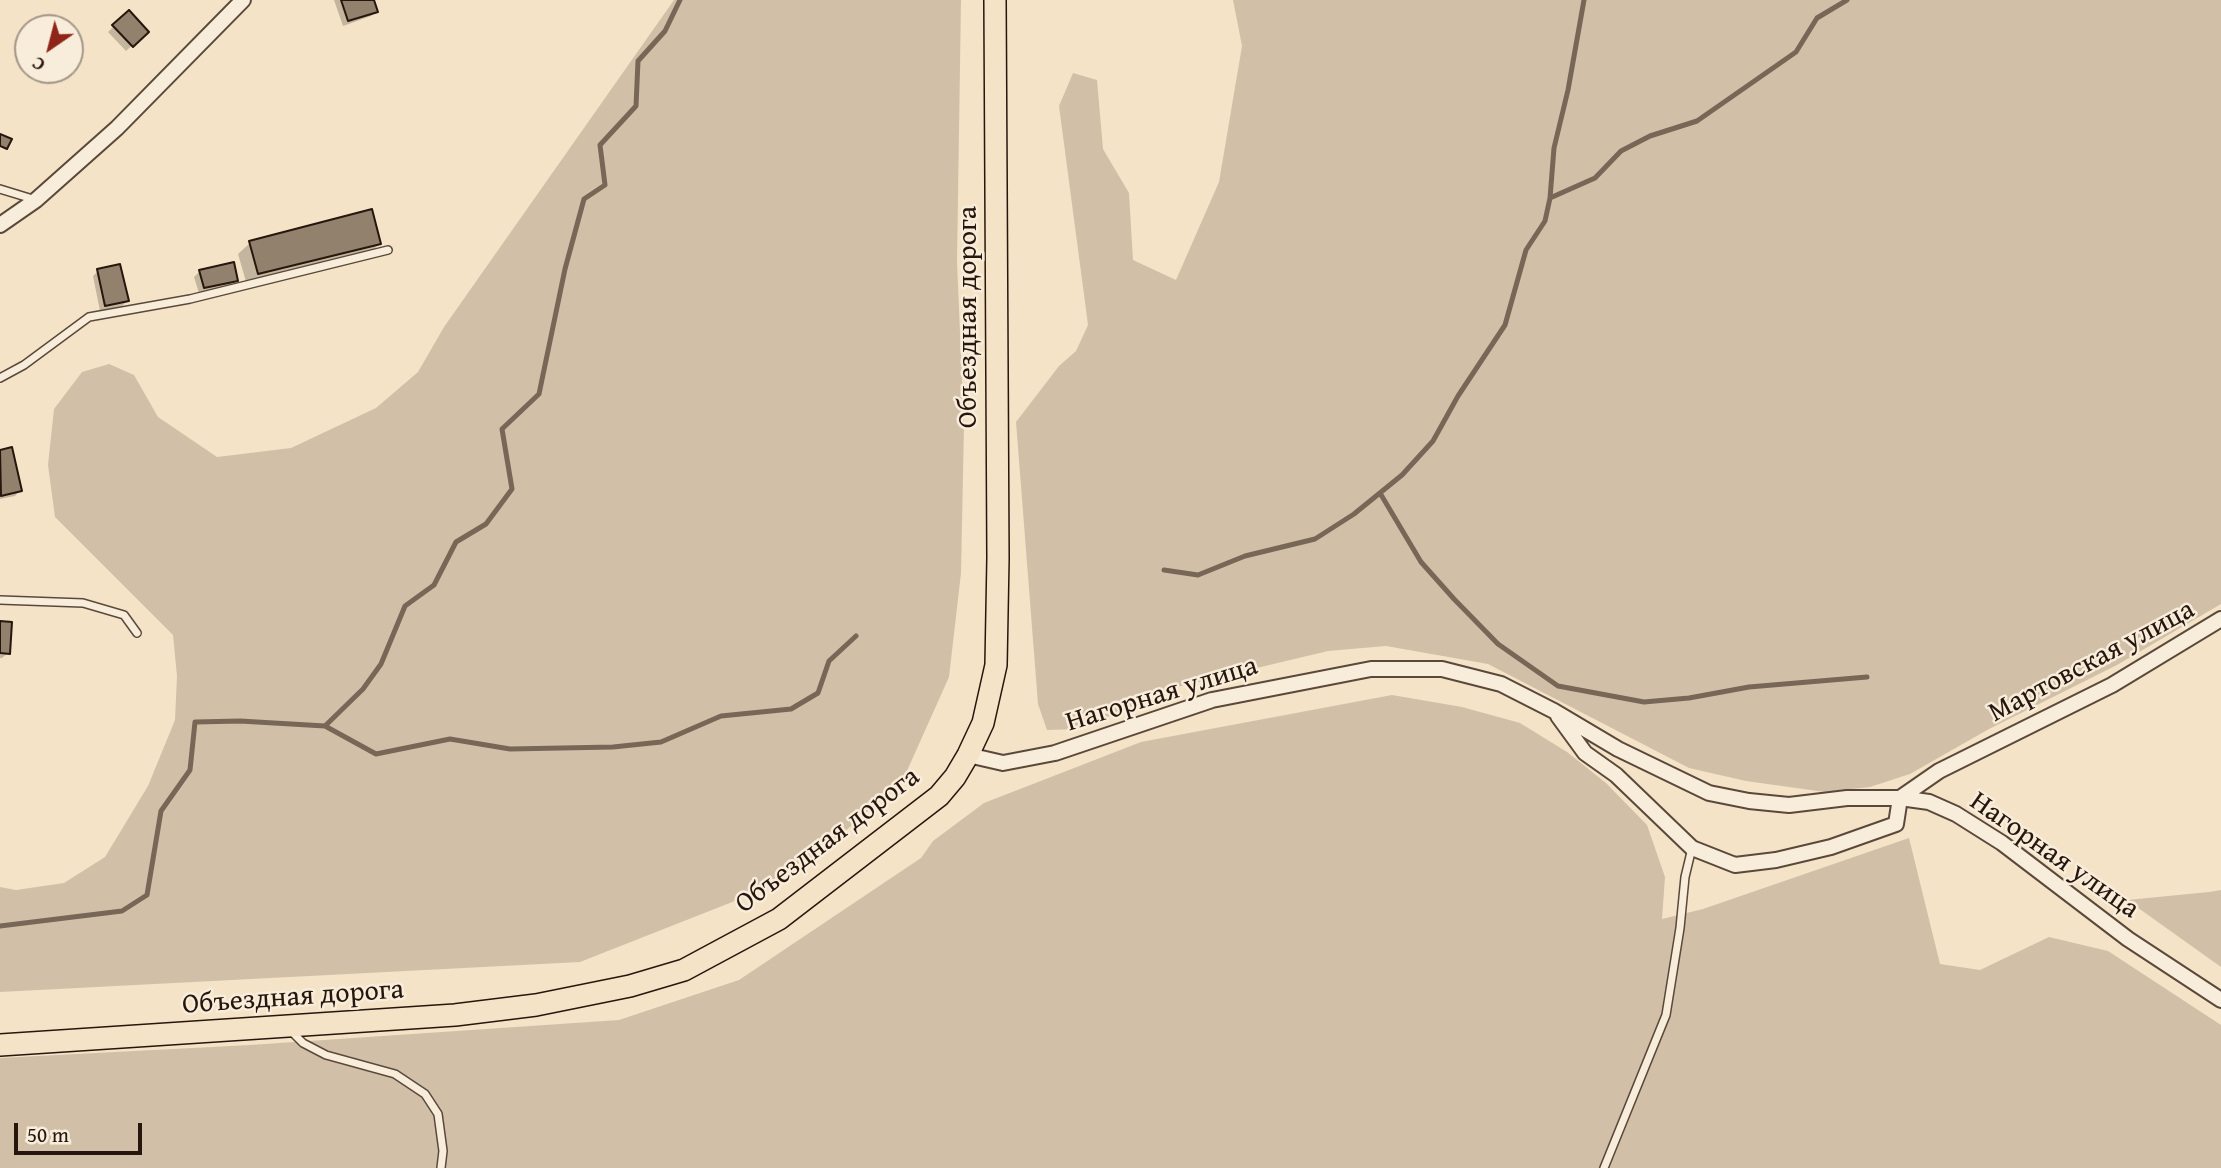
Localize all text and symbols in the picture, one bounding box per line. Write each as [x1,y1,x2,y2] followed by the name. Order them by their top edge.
[14,14,84,84] north arrow
[26,50,51,79] text: С
[952,206,986,428] street label: Объездная дорога
[1983,594,2201,730] street label: Мартовская улица
[1062,650,1262,740] street label: Нагорная улица
[729,761,927,921] street label: Объездная дорога
[1963,785,2145,927] street label: Нагорная улица
[181,973,405,1023] street label: Объездная дорога
[18,1108,145,1152] scale bar
[27,1119,69,1150] text: 50 m

